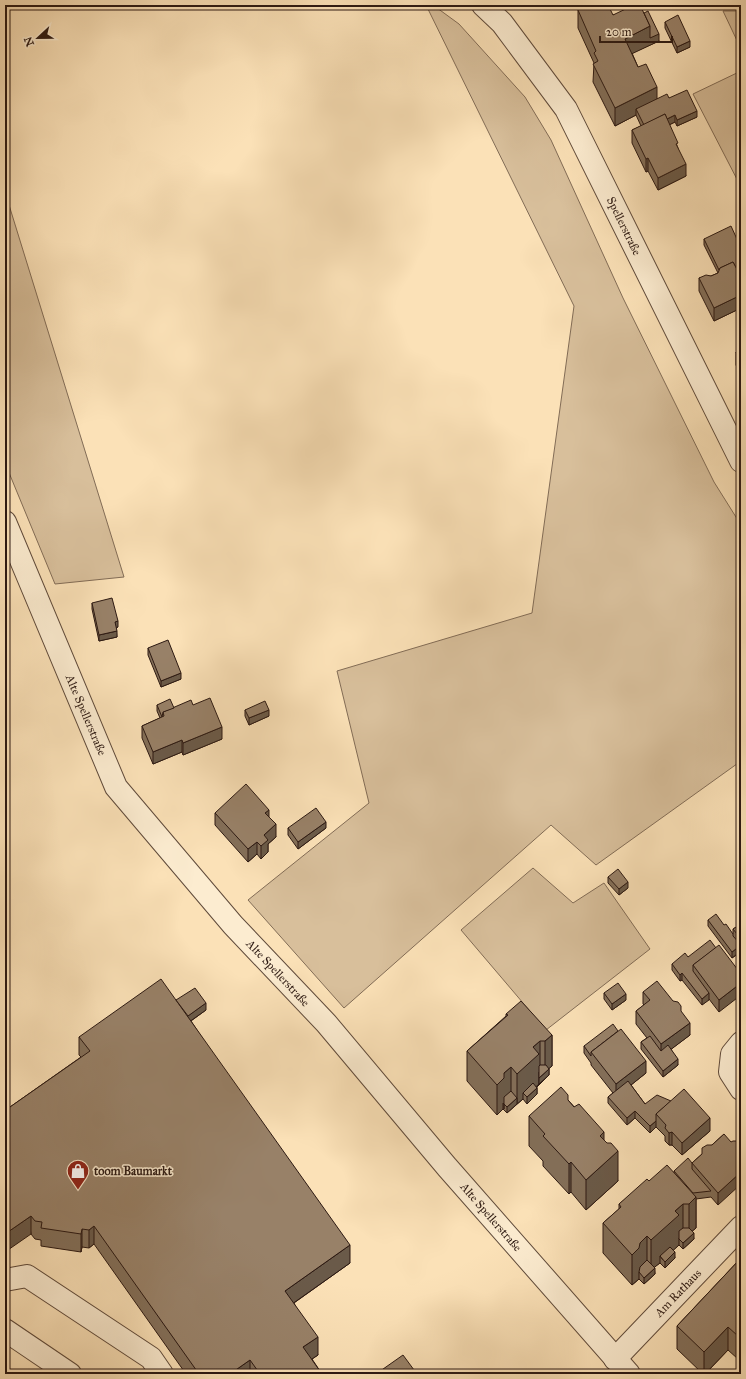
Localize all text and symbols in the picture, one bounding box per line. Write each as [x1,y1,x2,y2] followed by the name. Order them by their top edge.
[18,18,58,58] north arrow
[600,18,672,44] scale bar
[606,25,632,39] text: 20 m
[21,34,37,48] text: N
[604,195,644,257] street label: Spellerstraße
[62,672,109,757] street label: Alte Spellerstraße
[243,936,313,1009] street label: Alte Spellerstraße
[65,1158,91,1191] shop icon: toom Baumarkt
[93,1164,173,1178] place label: toom Baumarkt
[457,1179,525,1254] street label: Alte Spellerstraße
[651,1266,704,1321] street label: Am Rathaus

